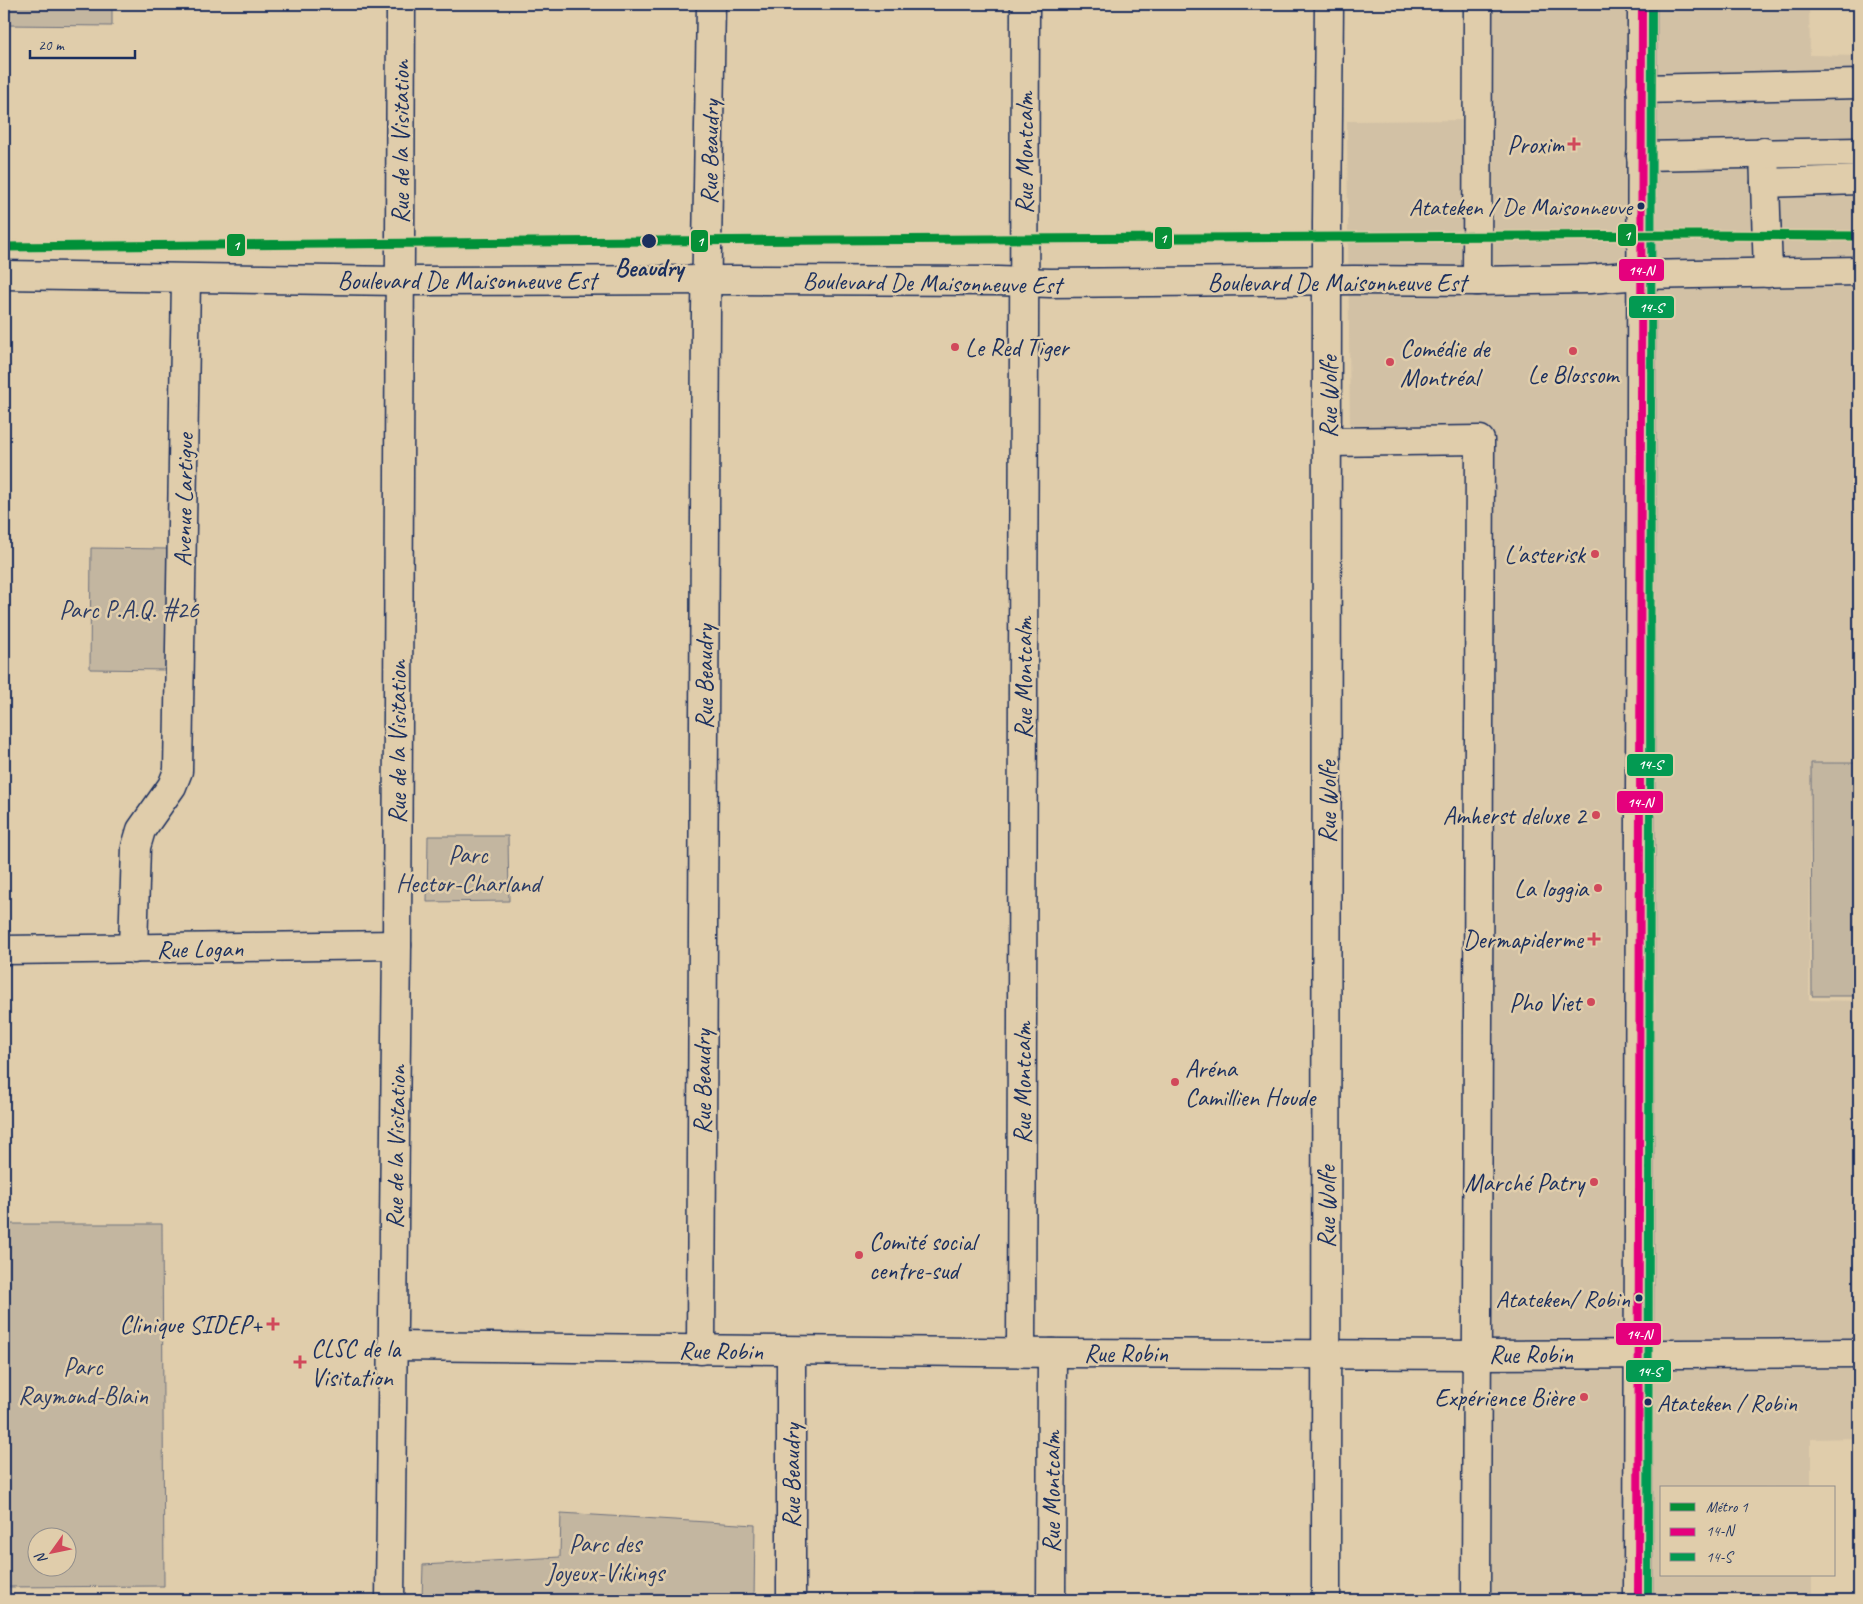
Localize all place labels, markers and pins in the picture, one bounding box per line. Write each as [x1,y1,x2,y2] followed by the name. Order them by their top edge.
[1507,129,1565,161] place label: Proxim
[1568,138,1580,150] marker: Proxim
[1409,192,1634,222] place label: Atateken / De Maisonneuve
[1636,201,1646,211] marker: Atateken / De Maisonneuve
[640,232,658,250] marker: Beaudry
[615,252,686,284] place label: Beaudry
[965,332,1070,364] place label: Le Red Tiger
[1400,333,1491,394] place label: Comédie de Montréal
[949,341,961,353] marker: Le Red Tiger
[1567,345,1579,357] marker: Le Blossom
[1384,356,1396,368] marker: Comédie de Montréal
[1528,359,1620,391] place label: Le Blossom
[1504,539,1587,571] place label: L'asterisk
[1589,548,1601,560] marker: L'asterisk
[1443,800,1588,832] place label: Amherst deluxe 2
[1590,809,1602,821] marker: Amherst deluxe 2
[1514,873,1590,905] place label: La loggia
[1592,882,1604,894] marker: La loggia
[1463,924,1585,956] place label: Dermapiderme
[1587,932,1601,946] marker: Dermapiderme
[1509,987,1584,1019] place label: Pho Viet
[1585,996,1597,1008] marker: Pho Viet
[1185,1053,1317,1114] place label: Aréna Camillien Houde
[1169,1076,1181,1088] marker: Aréna Camillien Houde
[1464,1167,1586,1199] place label: Marché Patry
[1588,1176,1600,1188] marker: Marché Patry
[869,1226,981,1287] place label: Comité social centre-sud
[853,1249,865,1261] marker: Comité social centre-sud
[1496,1284,1630,1314] place label: Atateken/ Robin
[1634,1293,1644,1303] marker: Atateken/ Robin
[119,1309,263,1341] place label: Clinique SIDEP+
[266,1317,280,1331] marker: Clinique SIDEP+
[311,1333,402,1394] place label: CLSC de la Visitation
[293,1355,307,1369] marker: CLSC de la Visitation
[1435,1382,1576,1414] place label: Expérience Bière
[1657,1388,1797,1418] place label: Atateken / Robin
[1578,1391,1590,1403] marker: Expérience Bière
[1643,1397,1653,1407] marker: Atateken / Robin

